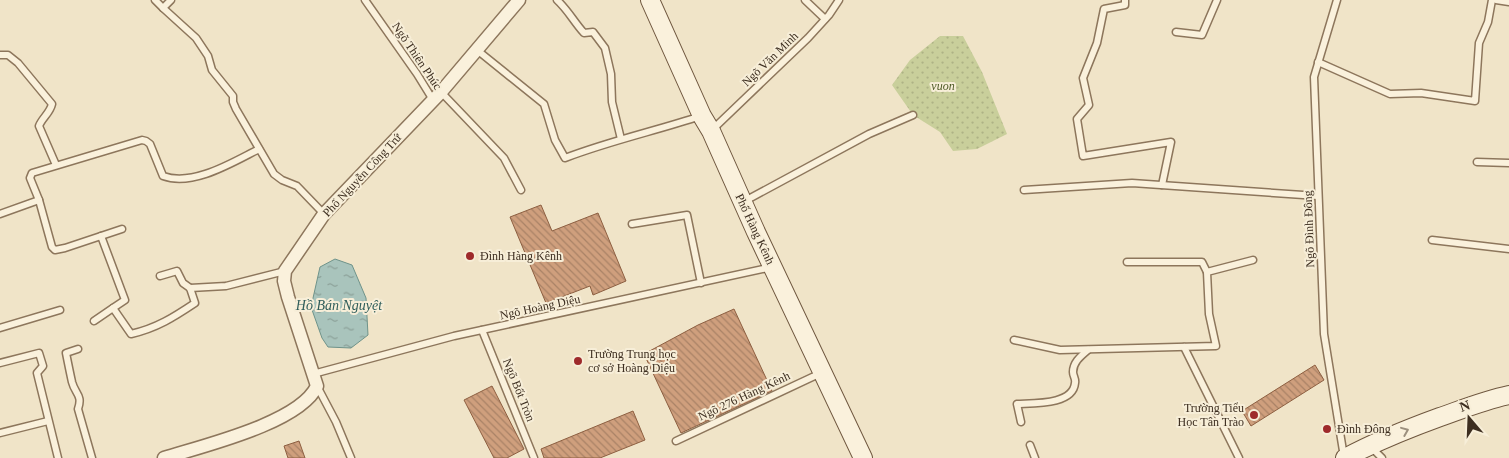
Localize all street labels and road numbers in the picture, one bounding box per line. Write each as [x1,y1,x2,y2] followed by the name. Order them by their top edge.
[389,20,445,92] street label: Ngõ Thiên Phúc
[739,29,801,89] street label: Ngõ Văn Minh
[320,130,405,220] street label: Phố Nguyễn Công Trứ
[1301,190,1317,268] street label: Ngõ Đình Đông
[732,191,778,267] street label: Phố Hàng Kênh
[498,292,582,322] street label: Ngõ Hoàng Diệu
[500,356,538,424] street label: Ngõ Bốt Tròn
[696,369,792,423] street label: Ngõ 276 Hàng Kênh

